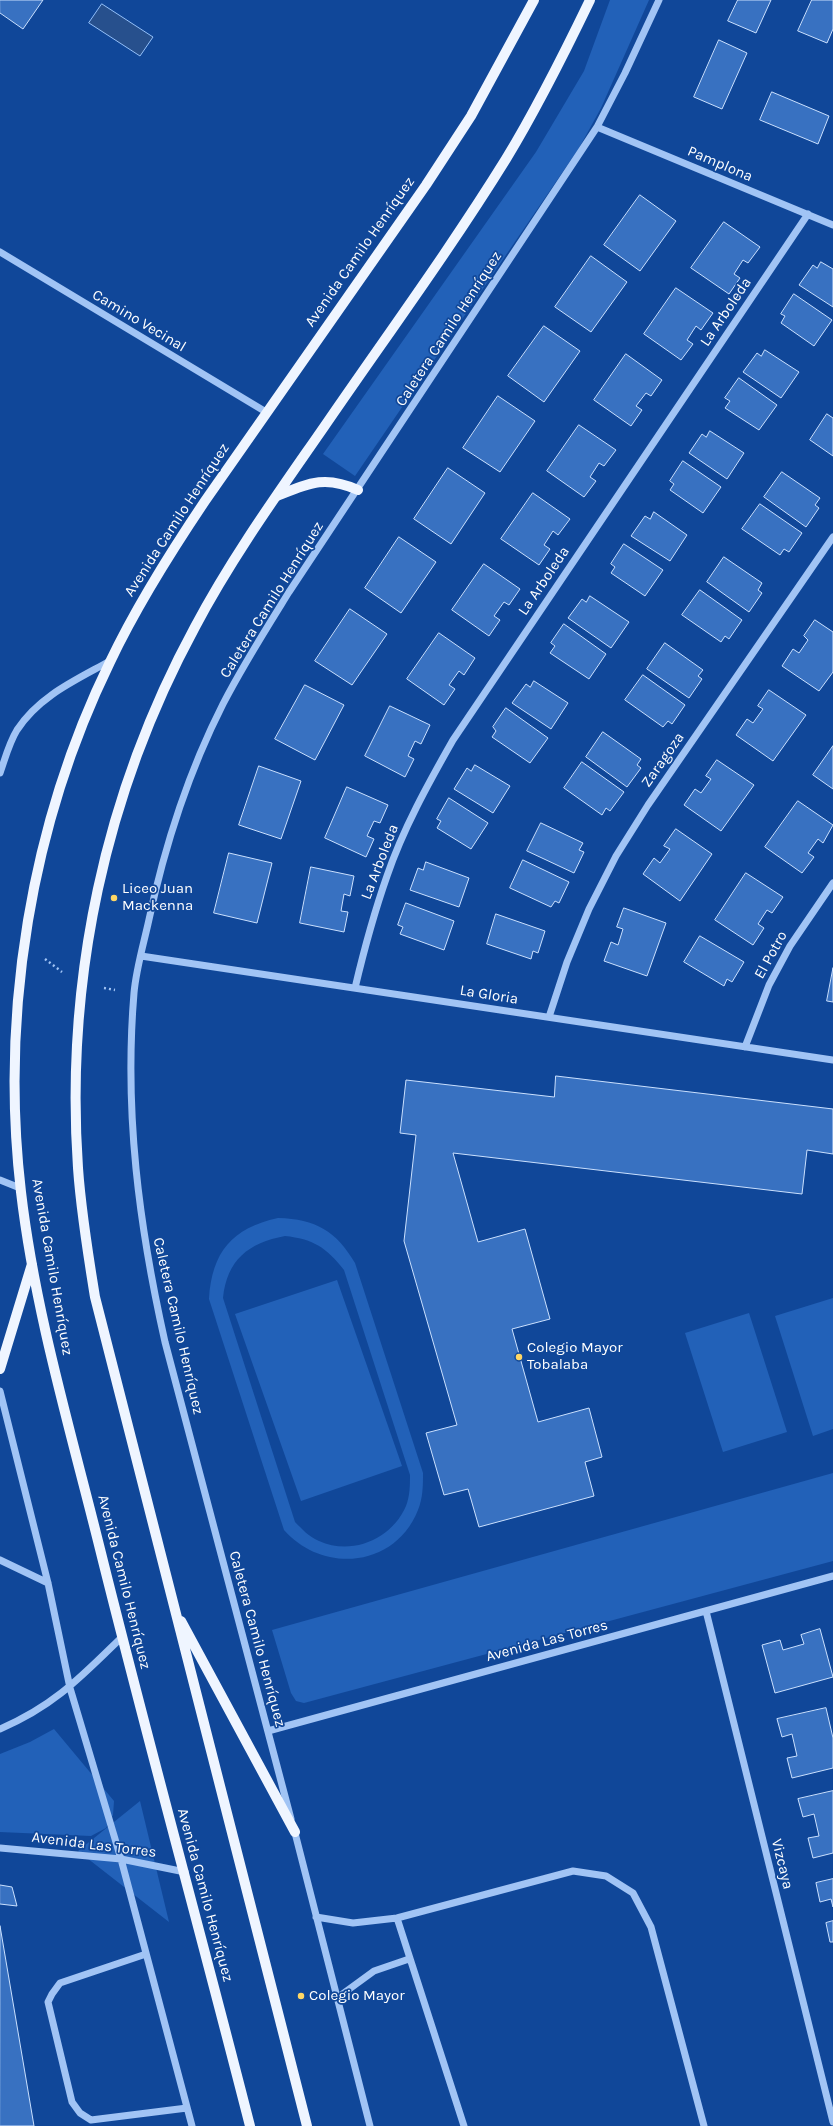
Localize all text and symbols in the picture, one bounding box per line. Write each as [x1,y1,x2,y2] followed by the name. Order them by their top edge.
[685,142,755,186] street label: Pamplona
[301,174,419,330] street label: Avenida Camilo Henríquez
[392,248,506,410] street label: Caletera Camilo Henríquez
[696,274,756,350] street label: La Arboleda
[89,286,189,356] street label: Camino Vecinal
[121,440,233,600] street label: Avenida Camilo Henríquez
[216,518,328,682] street label: Caletera Camilo Henríquez
[514,543,574,619] street label: La Arboleda
[638,729,688,791] street label: Zaragoza
[357,822,403,902] street label: La Arboleda
[122,880,193,915] place label: Liceo Juan Mackenna
[109,893,119,903] marker: Liceo Juan Mackenna
[751,928,791,982] street label: El Potro
[458,981,520,1009] street label: La Gloria
[28,1177,76,1357] street label: Avenida Camilo Henríquez
[149,1236,207,1416] street label: Caletera Camilo Henríquez
[527,1339,623,1374] place label: Colegio Mayor Tobalaba
[514,1352,524,1362] marker: Colegio Mayor Tobalaba
[94,1493,154,1671] street label: Avenida Camilo Henríquez
[225,1549,289,1729] street label: Caletera Camilo Henríquez
[484,1616,610,1666] street label: Avenida Las Torres
[173,1806,237,1984] street label: Avenida Camilo Henríquez
[31,1828,157,1862] street label: Avenida Las Torres
[767,1837,797,1891] street label: Vizcaya
[309,1987,405,2005] place label: Colegio Mayor
[296,1991,306,2001] marker: Colegio Mayor

